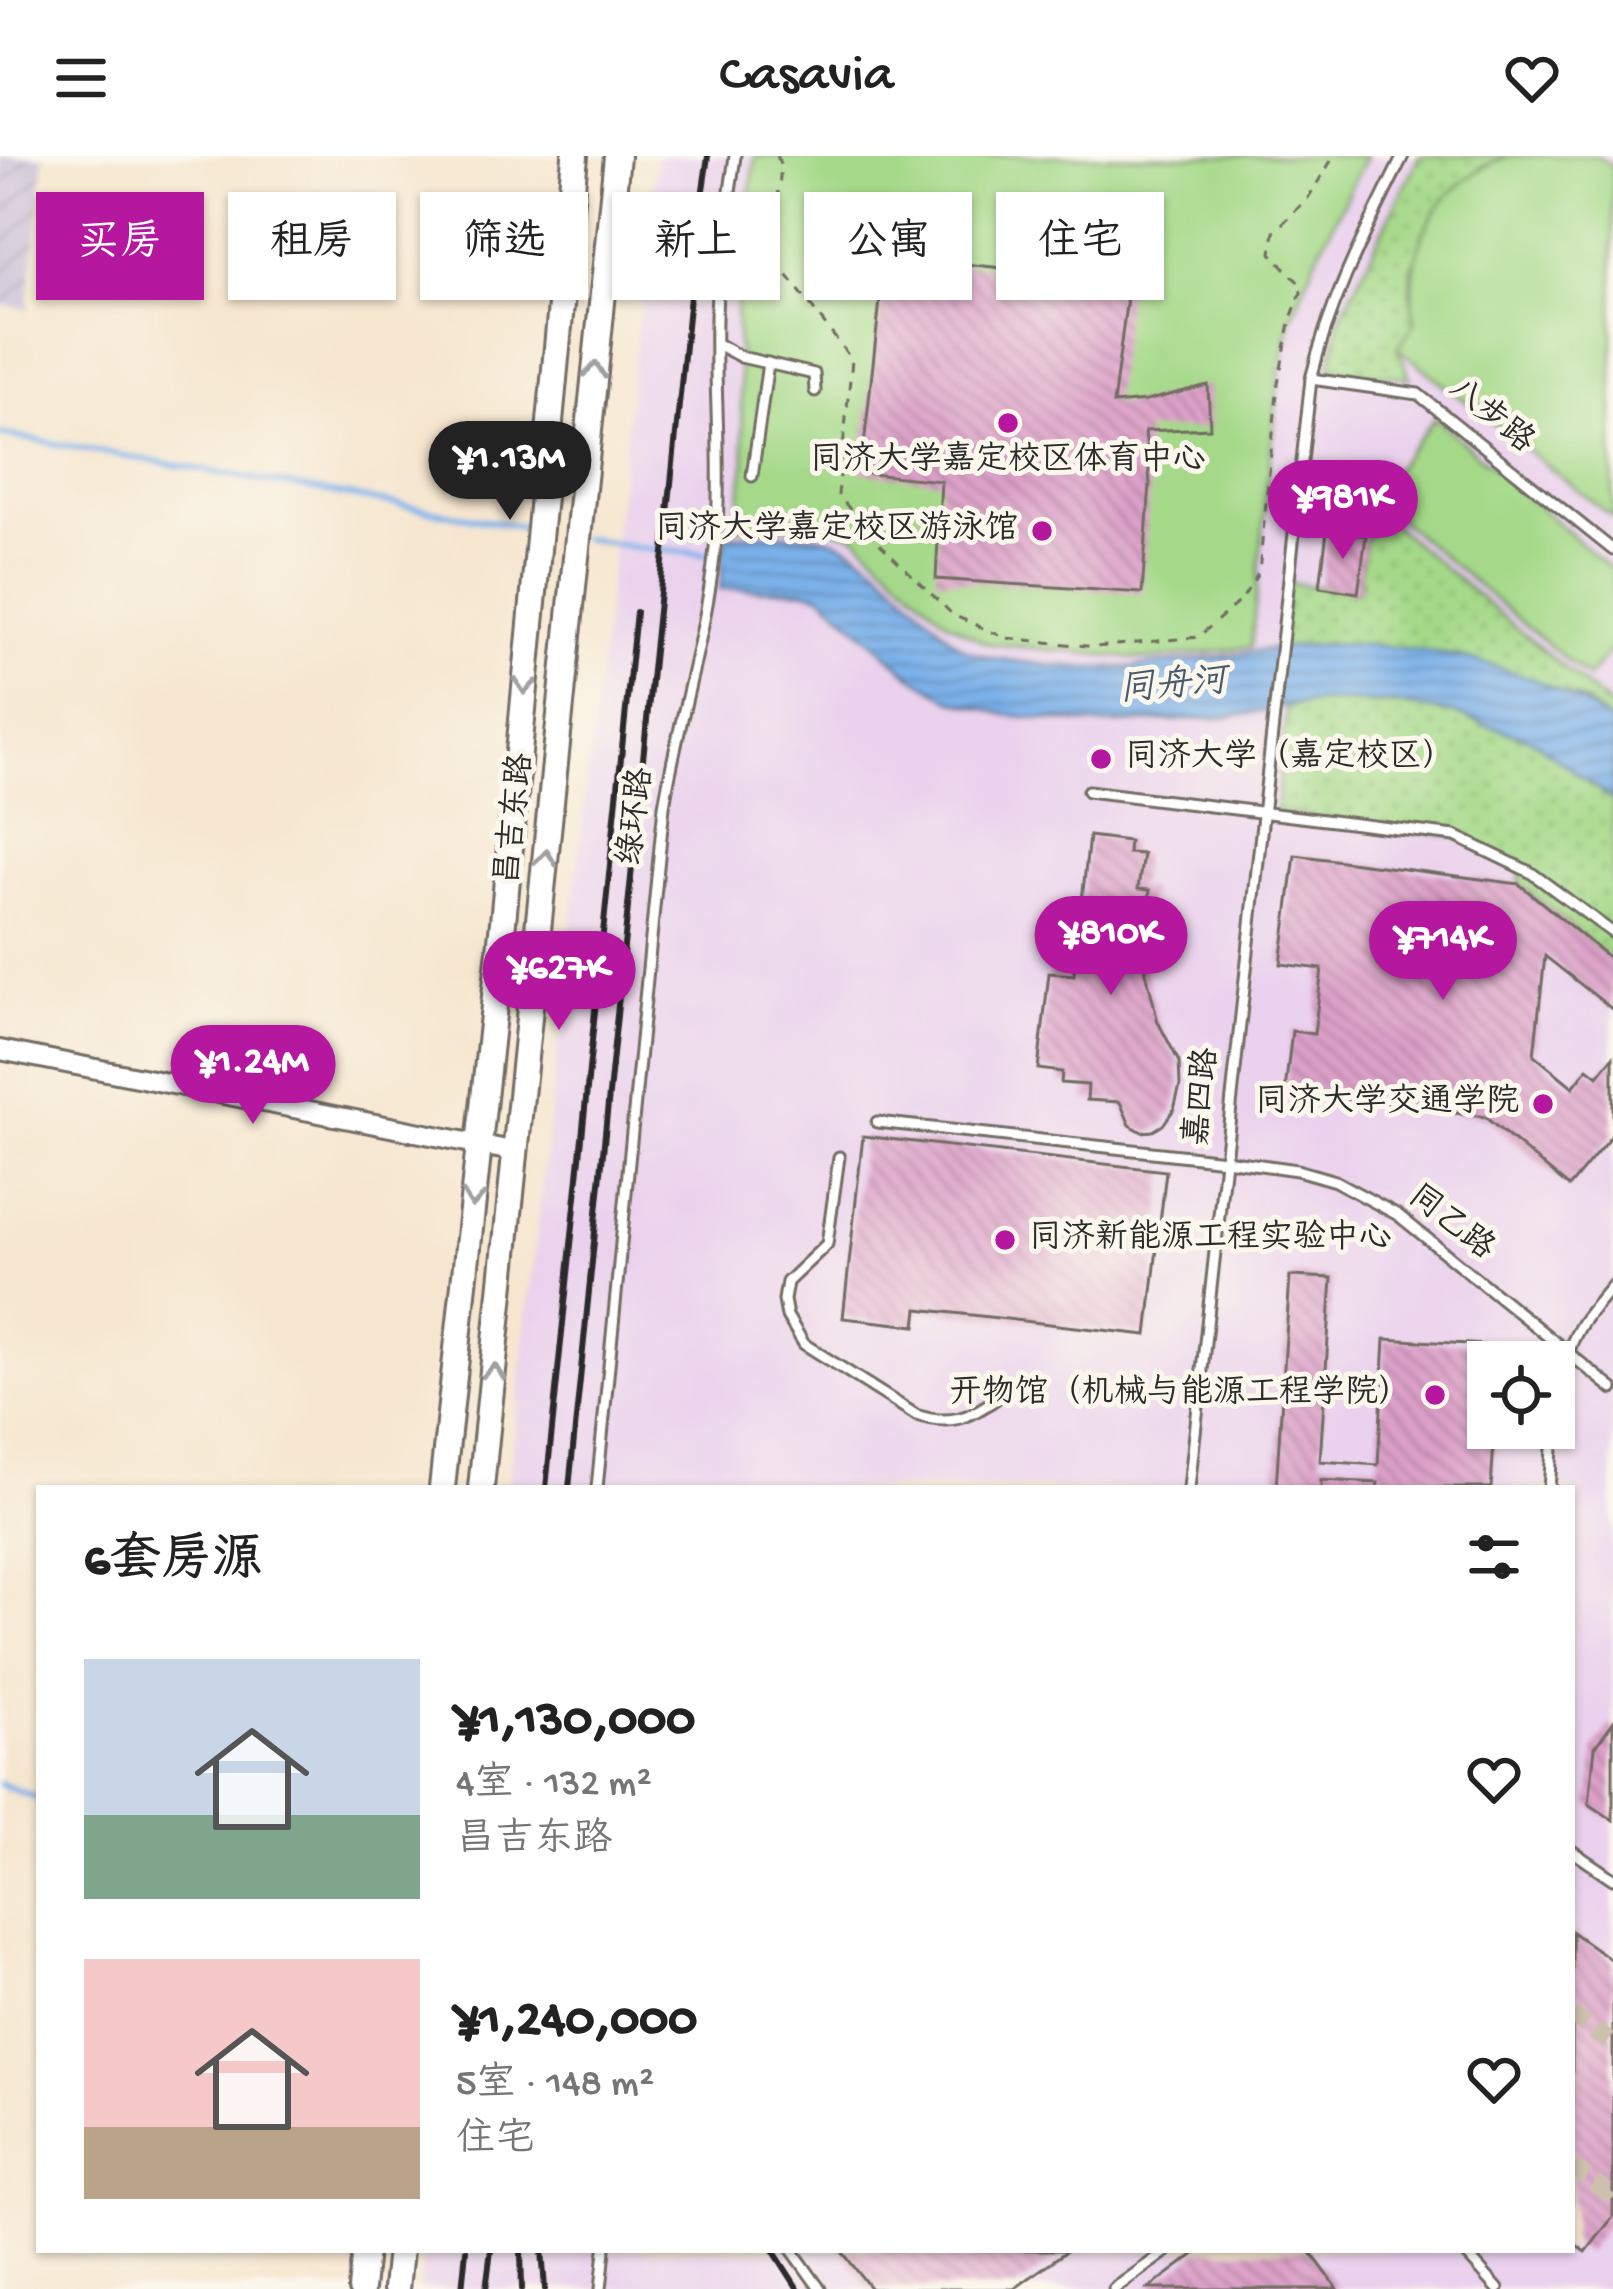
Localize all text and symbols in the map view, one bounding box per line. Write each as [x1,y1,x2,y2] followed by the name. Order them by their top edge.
[48,45,114,111] icon: menu
[1499,45,1565,111] icon: heart
[719,46,894,110] text: Casavia
[36,192,204,300] chip: 买房
[228,192,396,300] chip: 租房
[420,192,588,300] chip: 筛选
[612,192,780,300] chip: 新上
[804,192,972,300] chip: 公寓
[996,192,1164,300] chip: 住宅
[582,360,608,380] one-way arrow
[1440,369,1542,463] street label: 八步路
[995,410,1021,436] marker: 同济大学嘉定校区体育中心
[412,421,608,523] pin: ¥1.13M
[455,437,565,483] text: ¥1.13M
[810,440,1206,481] place label: 同济大学嘉定校区体育中心
[1259,460,1427,562] pin: ¥981K
[1295,476,1391,522] text: ¥981K
[655,509,1018,550] place label: 同济大学嘉定校区游泳馆
[1029,518,1055,544] marker: 同济大学嘉定校区游泳馆
[1117,659,1234,714] water label: 同舟河
[512,676,538,695] one-way arrow
[1125,737,1455,778] place label: 同济大学（嘉定校区）
[1088,746,1114,772] marker: 同济大学（嘉定校区）
[488,751,543,887] street label: 昌吉东路
[610,765,663,868] street label: 绿环路
[533,848,559,868] one-way arrow
[1027,896,1195,998] pin: ¥810K
[1359,901,1527,1003] pin: ¥714K
[1062,912,1160,958] text: ¥810K
[1396,917,1490,963] text: ¥714K
[475,931,643,1033] pin: ¥627K
[510,947,608,993] text: ¥627K
[155,1025,351,1127] pin: ¥1.24M
[198,1041,308,1087] text: ¥1.24M
[1177,1045,1228,1148] street label: 嘉四路
[1255,1083,1519,1123] place label: 同济大学交通学院
[1530,1091,1556,1117] marker: 同济大学交通学院
[1399,1176,1503,1269] street label: 同乙路
[460,1189,486,1209] one-way arrow
[1029,1218,1392,1259] place label: 同济新能源工程实验中心
[992,1227,1018,1253] marker: 同济新能源工程实验中心
[1467,1341,1575,1449] map controls
[1467,1341,1575,1449] button: locate
[481,1362,506,1381] one-way arrow
[949,1374,1411,1414] place label: 开物馆（机械与能源工程学院）
[1422,1382,1448,1408] marker: 开物馆（机械与能源工程学院）
[1461,1524,1527,1590] icon: filters
[84,1534,263,1594] text: 6套房源
[456,1693,695,1753] text: ¥1,130,000
[180,1707,324,1851] icon: home
[1461,1746,1527,1812] icon: heart
[456,1763,652,1809] text: 4室 · 132 m²
[456,1819,612,1865] text: 昌吉东路
[456,1993,697,2053] text: ¥1,240,000
[180,2007,324,2151] icon: home
[1461,2046,1527,2112] icon: heart
[456,2063,654,2109] text: 5室 · 148 m²
[456,2119,534,2165] text: 住宅

